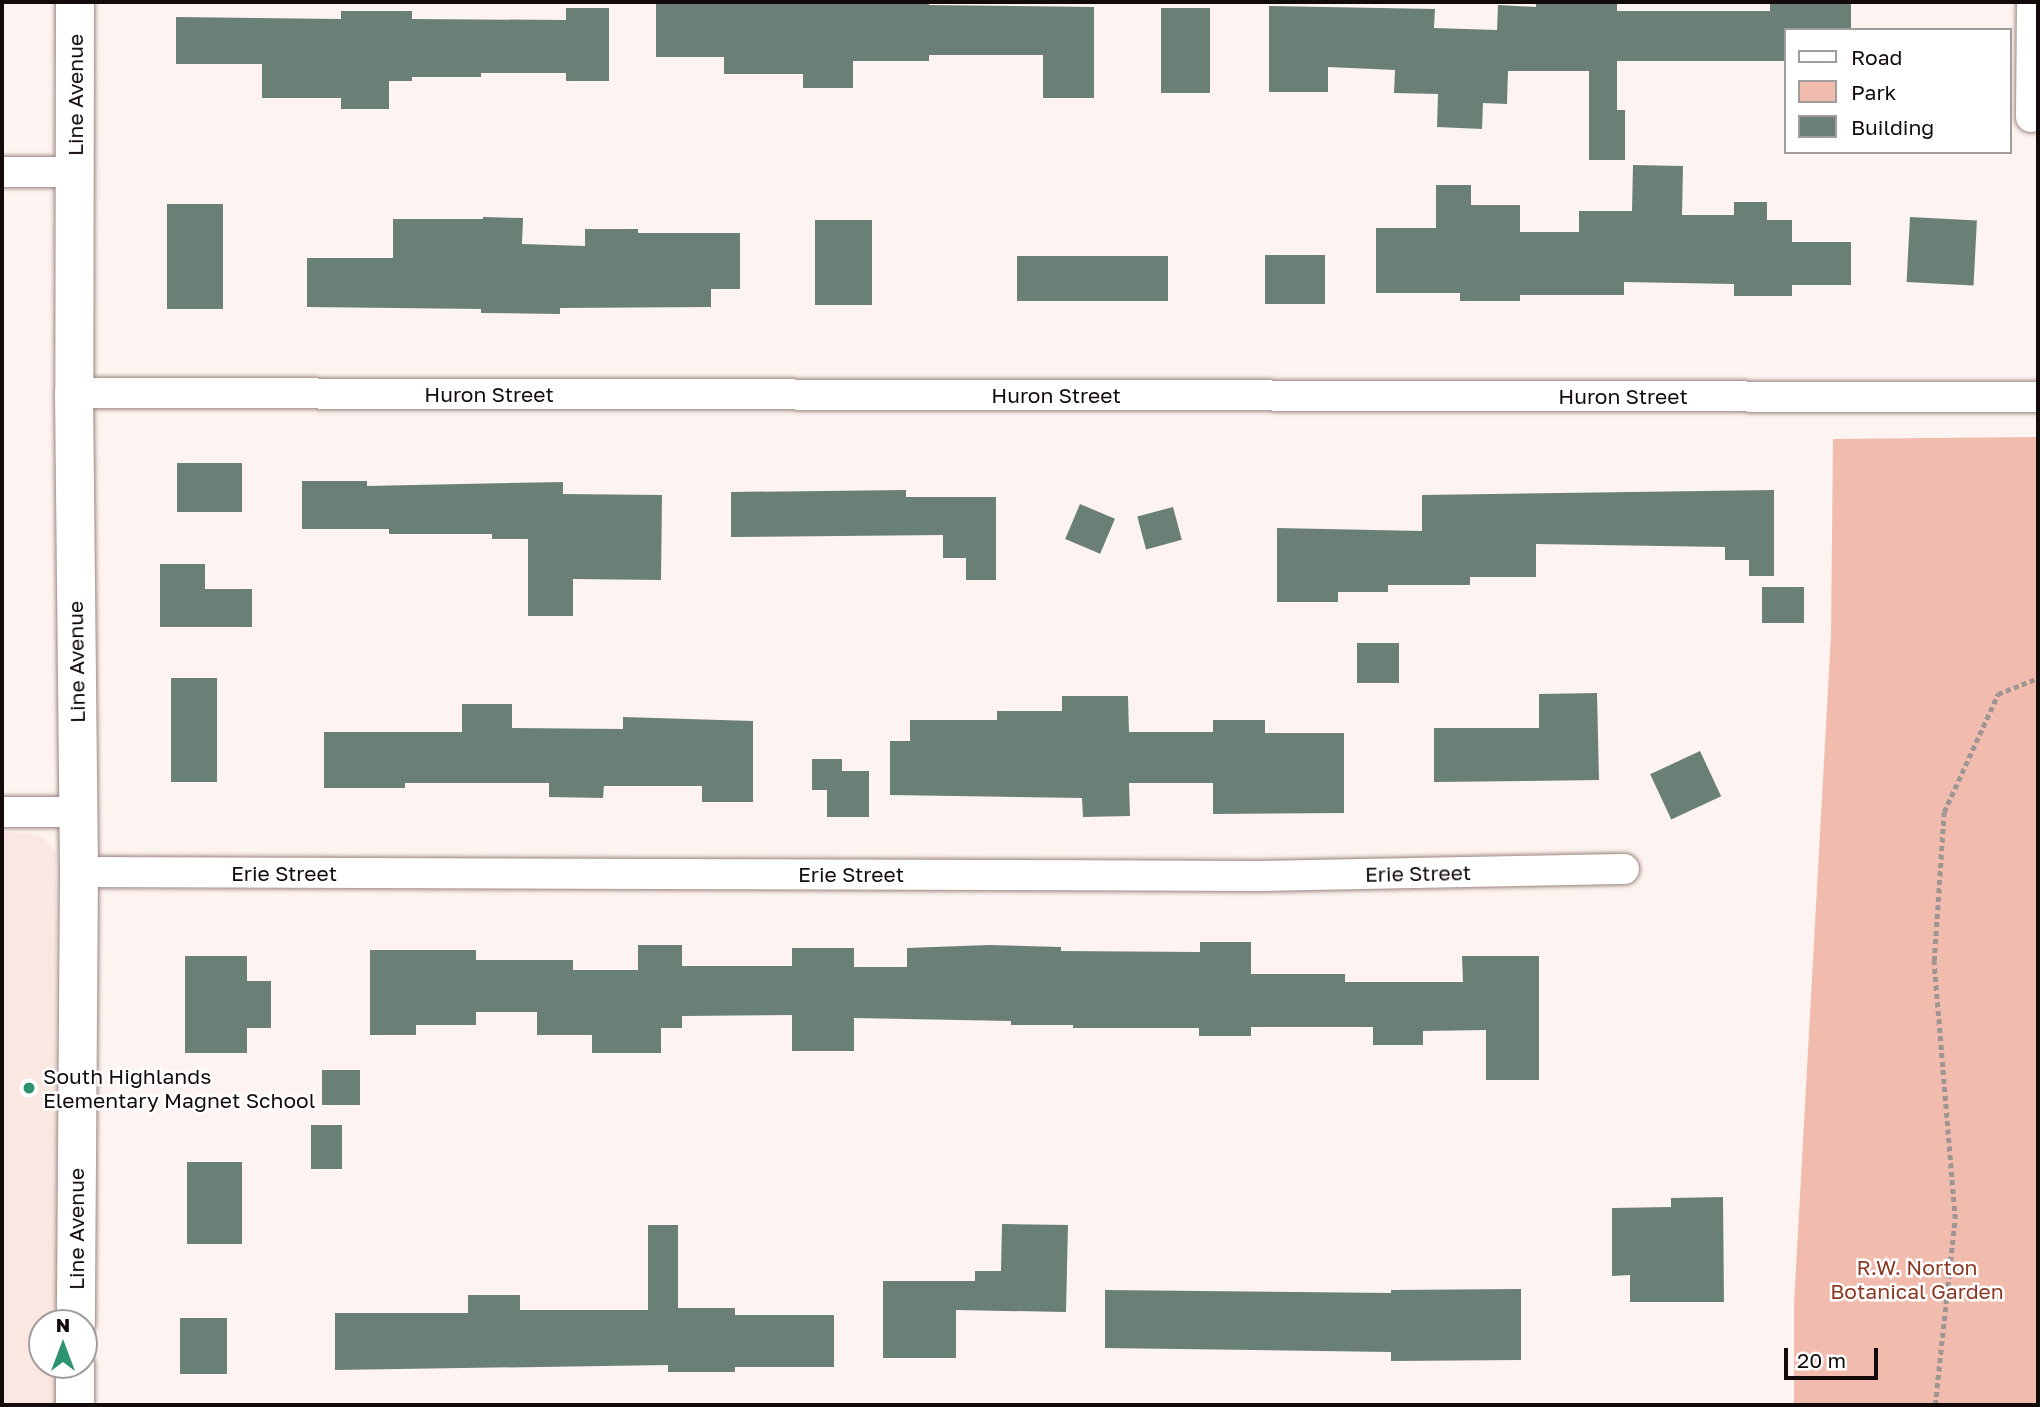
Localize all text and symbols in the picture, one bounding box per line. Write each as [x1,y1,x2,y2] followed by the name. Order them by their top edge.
[1784,28,2012,154] legend
[62,34,88,156] street label: Line Avenue
[1851,44,1902,70] text: Road
[1851,79,1896,105] text: Park
[1851,114,1934,140] text: Building
[424,381,554,407] street label: Huron Street
[991,382,1121,408] street label: Huron Street
[1558,383,1688,409] street label: Huron Street
[62,601,90,723] street label: Line Avenue
[1365,859,1471,887] street label: Erie Street
[231,860,337,886] street label: Erie Street
[798,861,904,887] street label: Erie Street
[43,1063,315,1113] place label: South Highlands Elementary Magnet School
[21,1080,37,1096] marker: South Highlands Elementary Magnet School
[63,1168,89,1290] street label: Line Avenue
[1830,1254,2004,1304] park label: R.W. Norton Botanical Garden
[28,1309,98,1379] north arrow
[56,1313,70,1336] text: N
[1788,1334,1882,1378] scale bar
[1797,1347,1846,1373] text: 20 m

